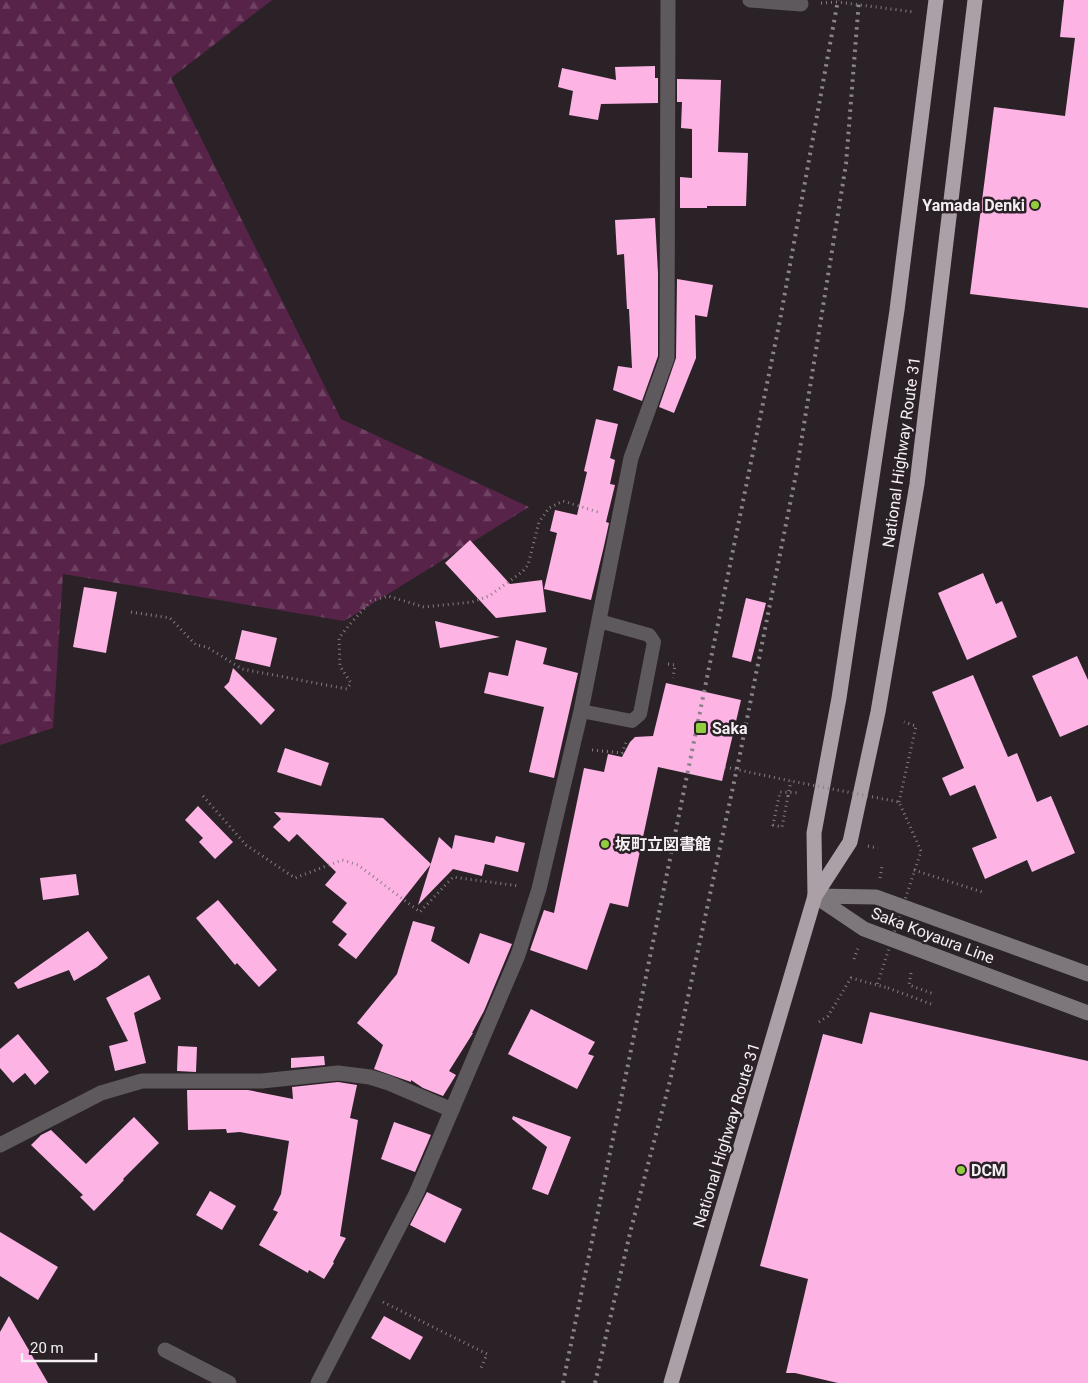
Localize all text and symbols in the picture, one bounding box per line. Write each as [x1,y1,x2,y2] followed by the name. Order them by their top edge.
[922,196,1025,215] place label: Yamada Denki
[1029,199,1041,211] marker: Yamada Denki
[879,355,924,549] street label: National Highway Route 31
[712,719,748,738] place label: Saka
[694,721,708,735] marker: Saka
[615,835,711,854] place label: 坂町立図書館
[599,838,611,850] marker: 坂町立図書館
[869,903,997,968] street label: Saka Koyaura Line
[689,1040,764,1230] street label: National Highway Route 31
[971,1161,1006,1180] place label: DCM
[955,1164,967,1176] marker: DCM
[22,1330,96,1362] scale bar
[30,1339,64,1357] text: 20 m

